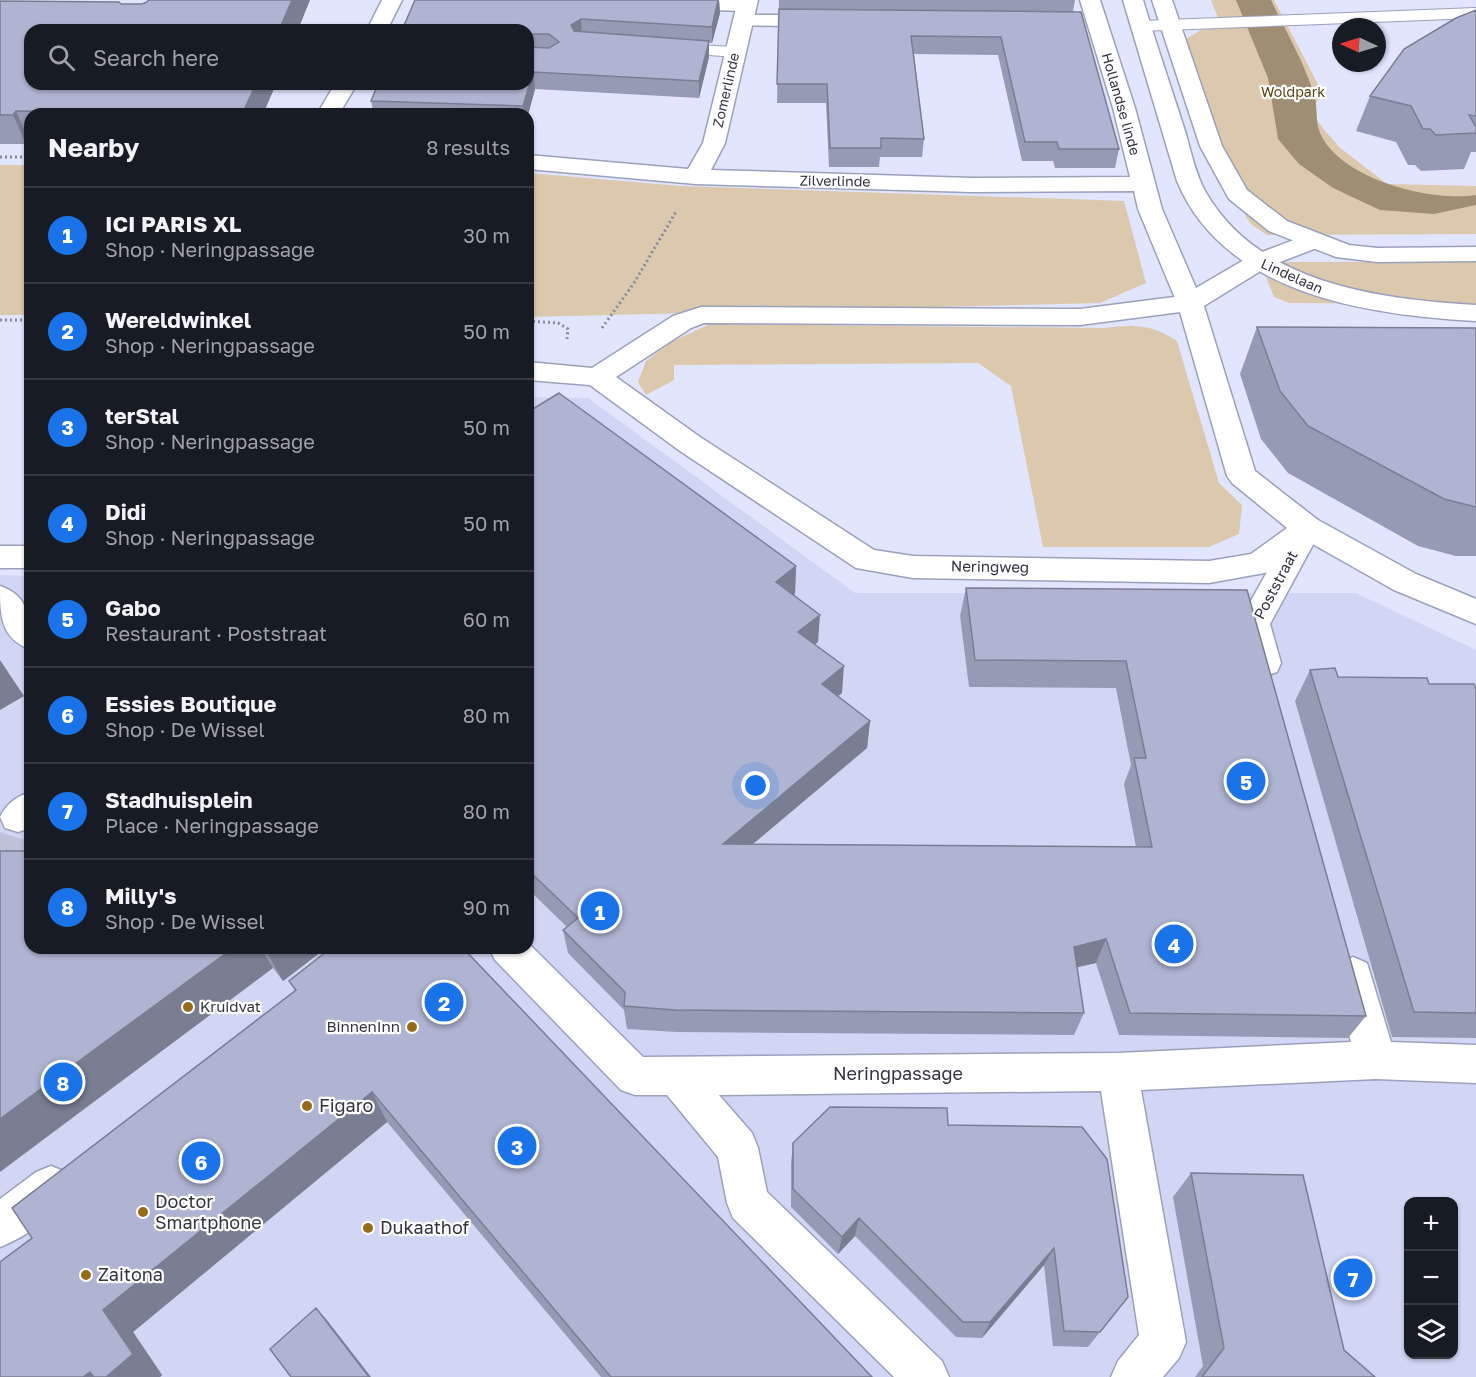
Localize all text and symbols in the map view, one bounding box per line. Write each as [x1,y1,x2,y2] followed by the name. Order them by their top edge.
[1332,18,1386,72] north arrow
[24,24,534,90] search box
[45,41,78,74] icon: search
[93,44,219,71] text: Search here
[709,51,742,129] street label: Zomerlinde
[1099,51,1144,157] street label: Hollandse linde
[1261,83,1325,100] park label: Woldpark
[48,132,139,163] text: Nearby
[426,135,510,159] text: 8 results
[799,171,871,190] street label: Zilverlinde
[105,210,241,237] text: ICI PARIS XL
[62,223,73,247] text: 1
[463,223,510,247] text: 30 m
[105,237,315,261] text: Shop · Neringpassage
[1259,254,1326,297] street label: Lindelaan
[105,306,251,333] text: Wereldwinkel
[61,319,74,343] text: 2
[463,319,510,343] text: 50 m
[105,333,315,357] text: Shop · Neringpassage
[105,402,179,429] text: terStal
[61,415,74,439] text: 3
[463,415,510,439] text: 50 m
[105,429,315,453] text: Shop · Neringpassage
[105,498,146,525] text: Didi
[61,511,74,535] text: 4
[463,511,510,535] text: 50 m
[105,525,315,549] text: Shop · Neringpassage
[1250,547,1301,622] street label: Poststraat
[951,556,1029,576] street label: Neringweg
[105,594,161,621] text: Gabo
[61,607,74,631] text: 5
[463,607,510,631] text: 60 m
[105,621,327,645] text: Restaurant · Poststraat
[105,690,276,717] text: Essies Boutique
[61,703,74,727] text: 6
[463,703,510,727] text: 80 m
[105,717,265,741] text: Shop · De Wissel
[1226,758,1266,804] pin: 5
[741,771,770,800] your location
[105,786,252,813] text: Stadhuisplein
[62,799,73,823] text: 7
[463,799,510,823] text: 80 m
[105,813,319,837] text: Place · Neringpassage
[105,882,176,909] text: Milly's
[580,888,620,934] pin: 1
[61,895,74,919] text: 8
[463,895,510,919] text: 90 m
[105,909,265,933] text: Shop · De Wissel
[1154,922,1194,966] pin: 4
[424,980,464,1024] pin: 2
[200,997,261,1015] place label: Kruidvat
[181,1000,195,1014] marker: Kruidvat
[326,1017,400,1035] place label: BinnenInn
[405,1020,419,1034] marker: BinnenInn
[44,1060,82,1104] pin: 8
[833,1062,963,1084] street label: Neringpassage
[319,1094,373,1116] place label: Figaro
[300,1099,314,1113] marker: Figaro
[498,1124,536,1168] pin: 3
[182,1138,220,1184] pin: 6
[155,1190,262,1233] place label: Doctor Smartphone
[1404,1197,1458,1359] map controls
[1404,1197,1458,1251] button: +
[136,1205,150,1219] marker: Doctor Smartphone
[380,1216,470,1238] place label: Dukaathof
[361,1221,375,1235] marker: Dukaathof
[1404,1251,1458,1305] button: −
[1334,1256,1372,1300] pin: 7
[98,1263,163,1285] place label: Zaitona
[79,1268,93,1282] marker: Zaitona
[1404,1305,1458,1359] button: layers

